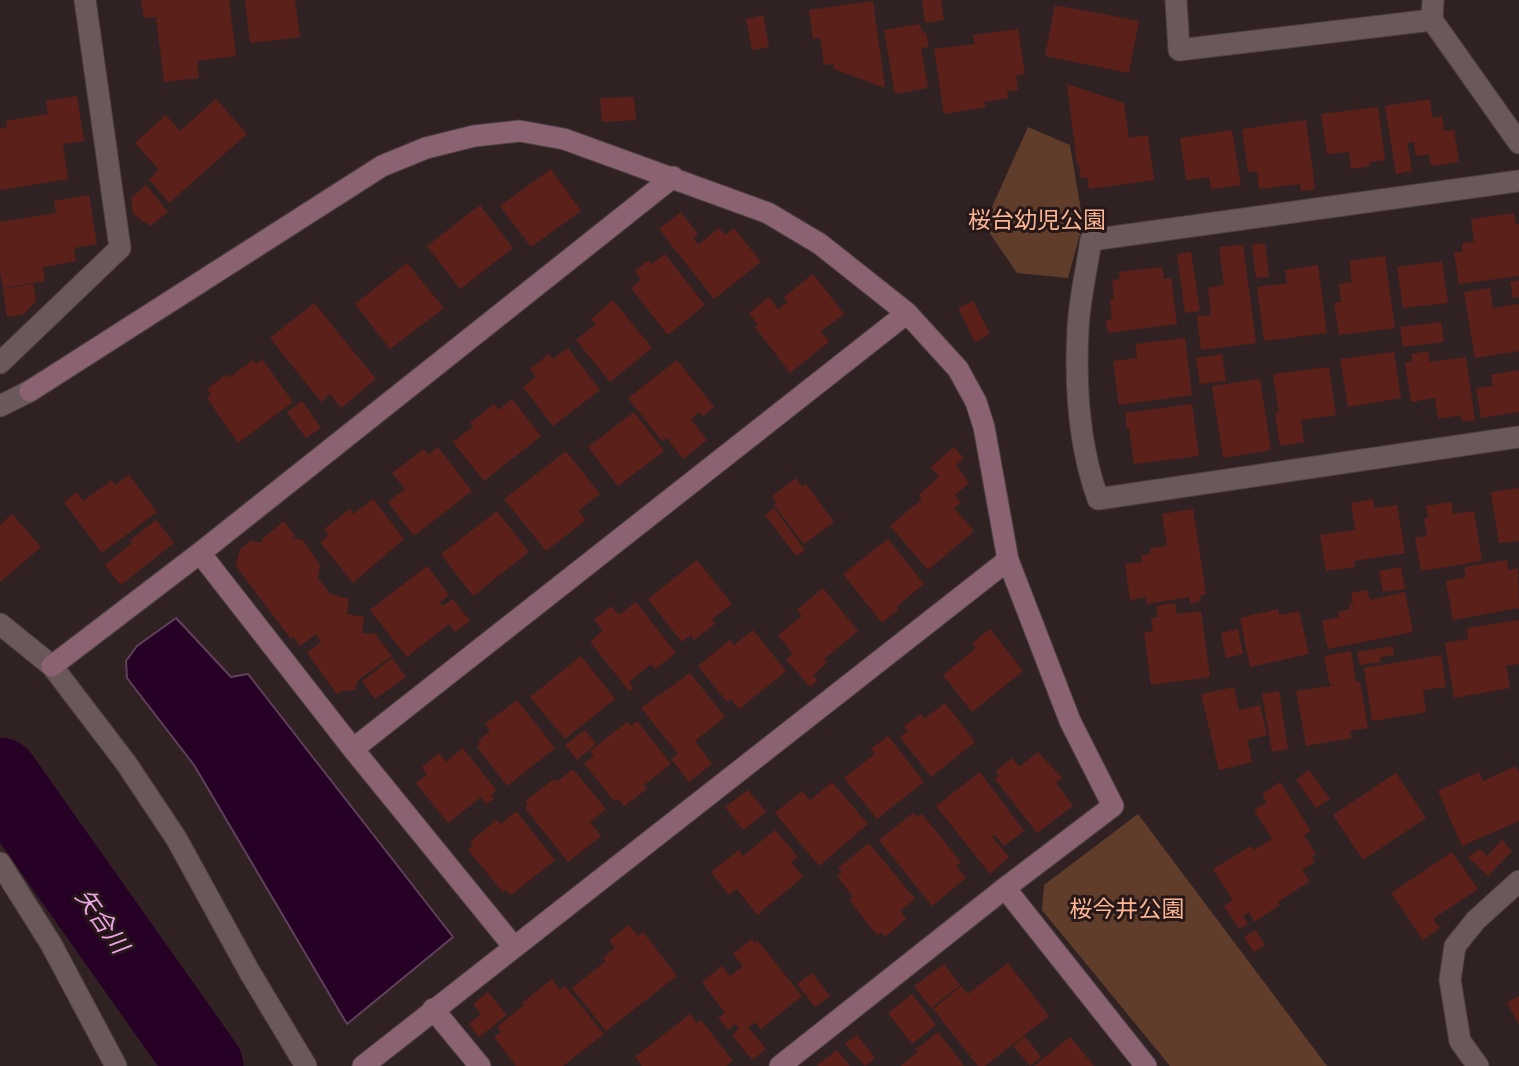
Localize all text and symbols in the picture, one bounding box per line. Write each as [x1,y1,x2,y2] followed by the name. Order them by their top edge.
[968,206,1106,234] park label: 桜台幼児公園
[70,883,134,959] water label: 矢合川
[1070,895,1184,923] park label: 桜今井公園

